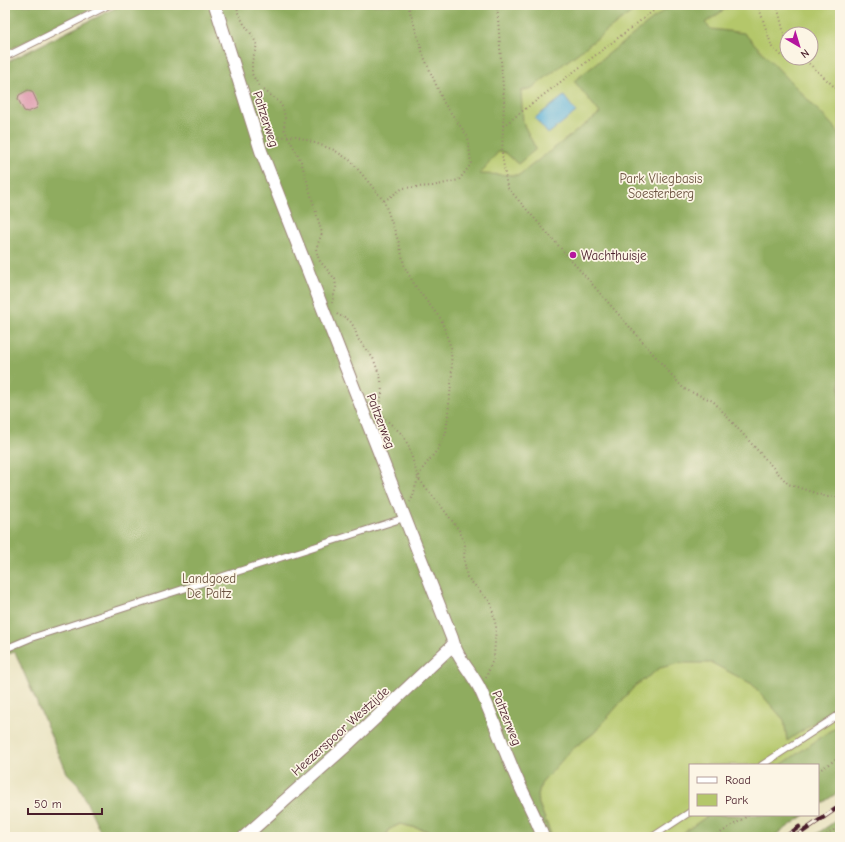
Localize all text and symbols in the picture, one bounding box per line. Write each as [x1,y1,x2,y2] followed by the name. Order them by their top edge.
[779,26,819,66] north arrow
[798,46,812,61] text: N
[250,89,282,149] street label: Paltzerweg
[620,171,702,201] park label: Park Vliegbasis Soesterberg
[581,248,647,263] place label: Wachthuisje
[568,250,578,260] marker: Wachthuisje
[364,391,398,451] street label: Paltzerweg
[182,571,236,601] park label: Landgoed De Paltz
[288,683,392,779] street label: Heezerspoor Westzijde
[489,688,525,748] street label: Paltzerweg
[689,764,819,816] legend
[725,773,751,787] text: Road
[28,790,102,816] scale bar
[725,793,748,807] text: Park
[34,797,62,811] text: 50 m

